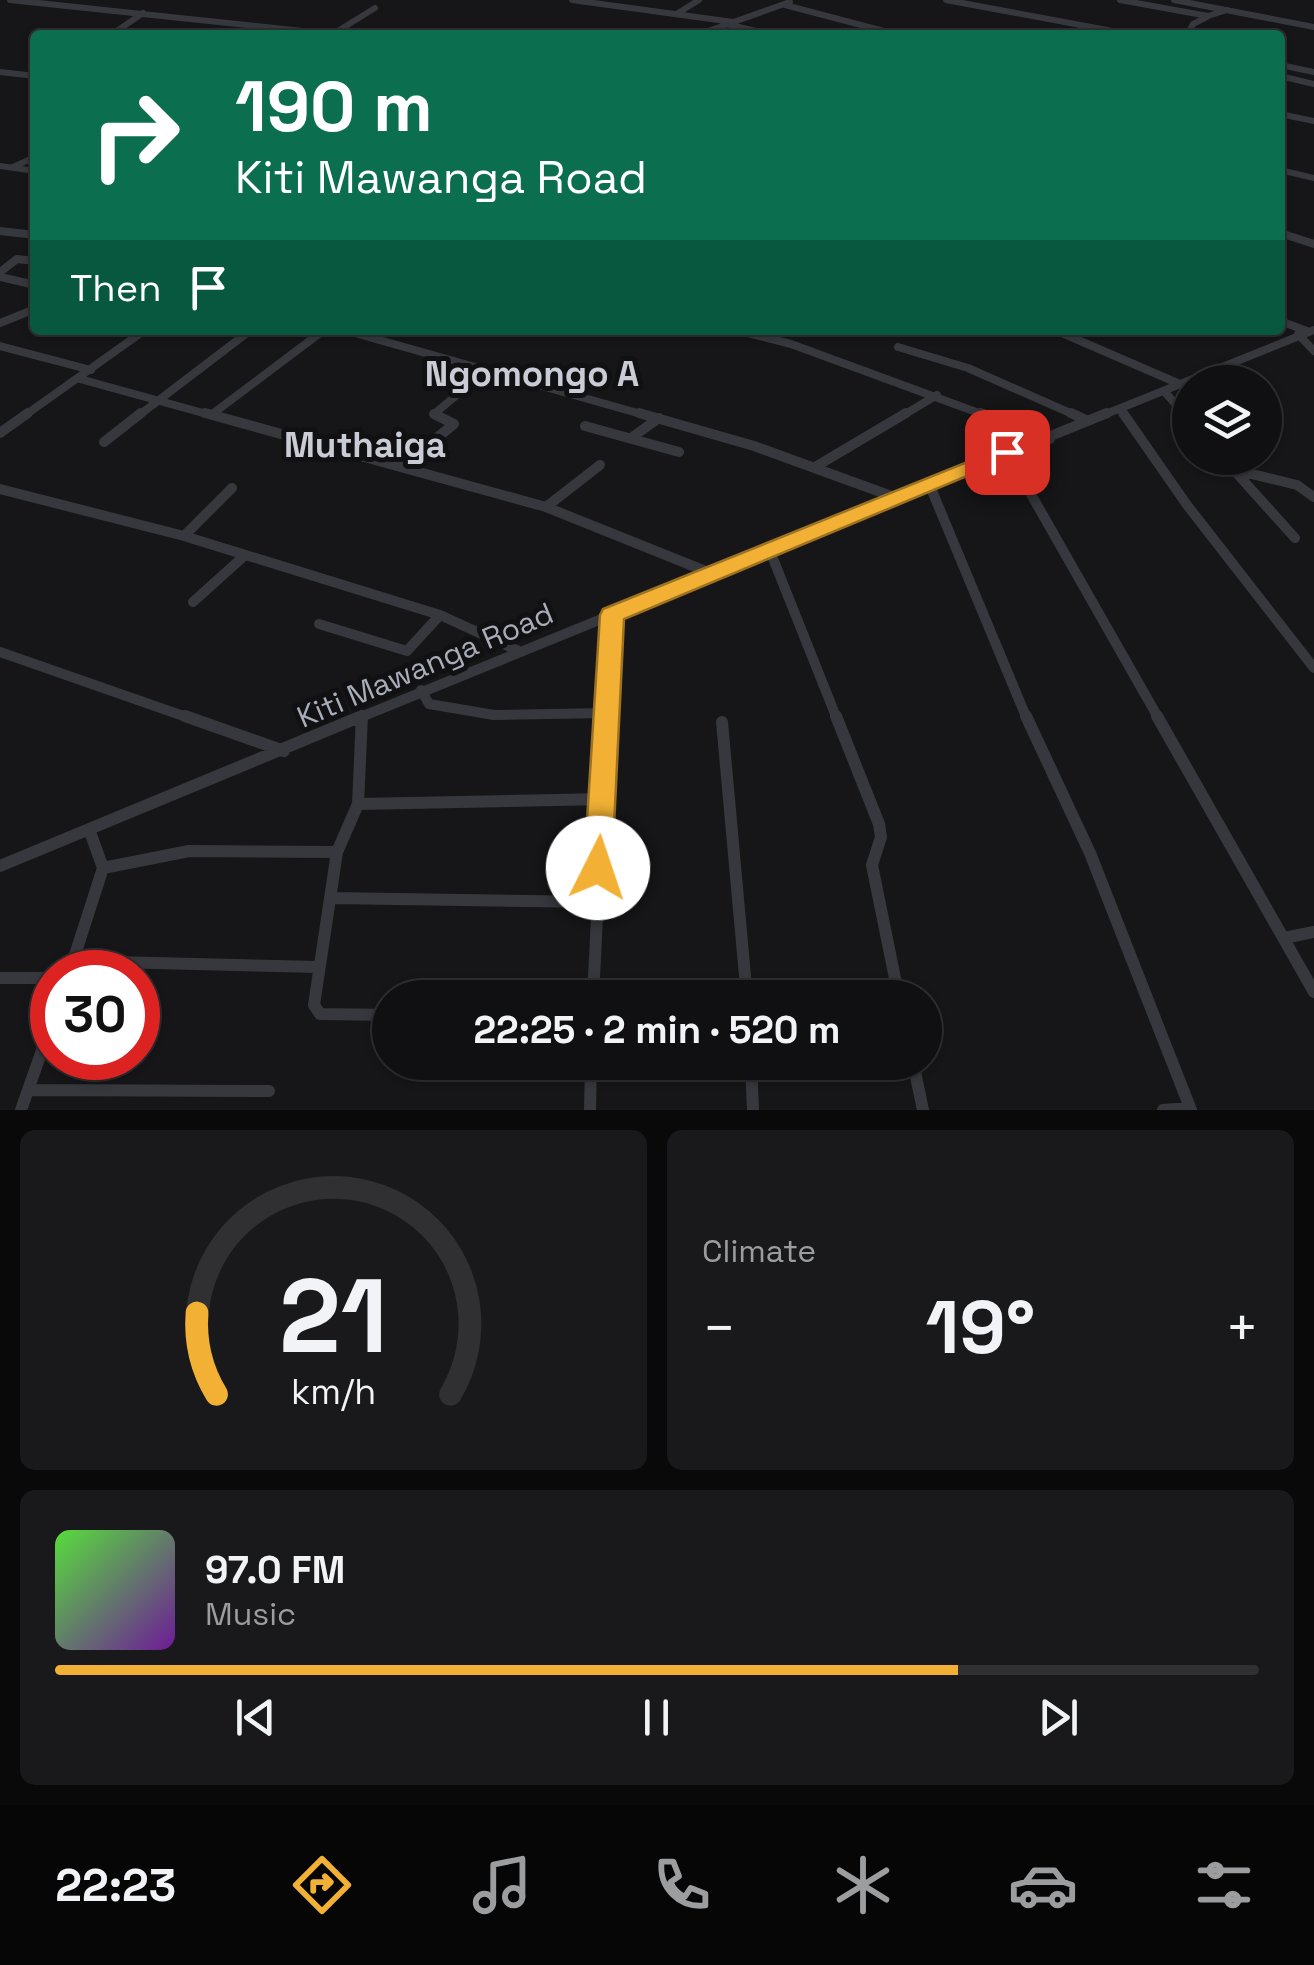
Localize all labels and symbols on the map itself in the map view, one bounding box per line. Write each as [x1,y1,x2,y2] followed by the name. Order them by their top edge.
[425,352,639,396] district label: Ngomongo A
[965,410,1050,495] pin
[284,423,446,467] district label: Muthaiga
[291,593,559,737] street label: Kiti Mawanga Road
[546,816,650,920] position arrow
[30,950,160,1080] speed limit sign: 30

